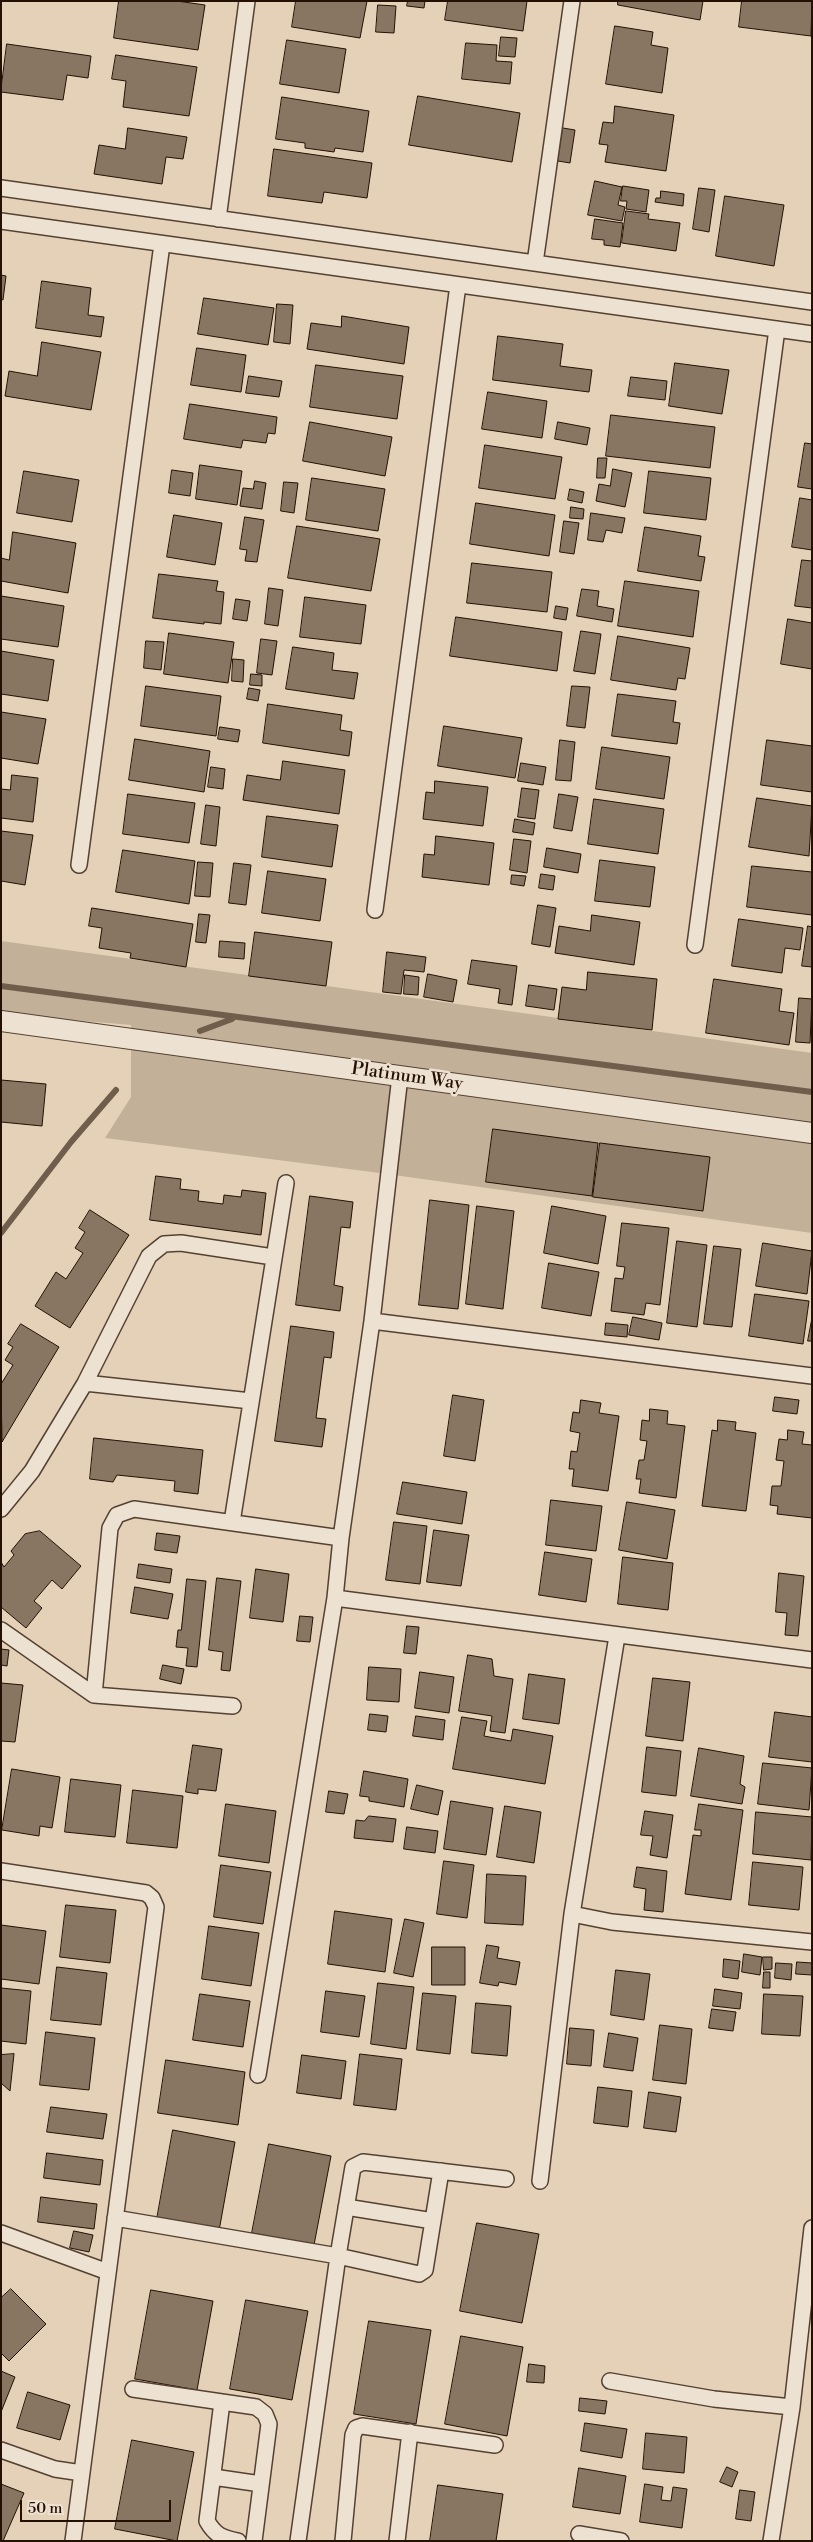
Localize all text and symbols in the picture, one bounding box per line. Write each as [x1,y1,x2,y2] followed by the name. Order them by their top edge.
[350,1058,464,1096] street label: Platinum Way
[22,2490,174,2522] scale bar
[28,2499,62,2518] text: 50 m

